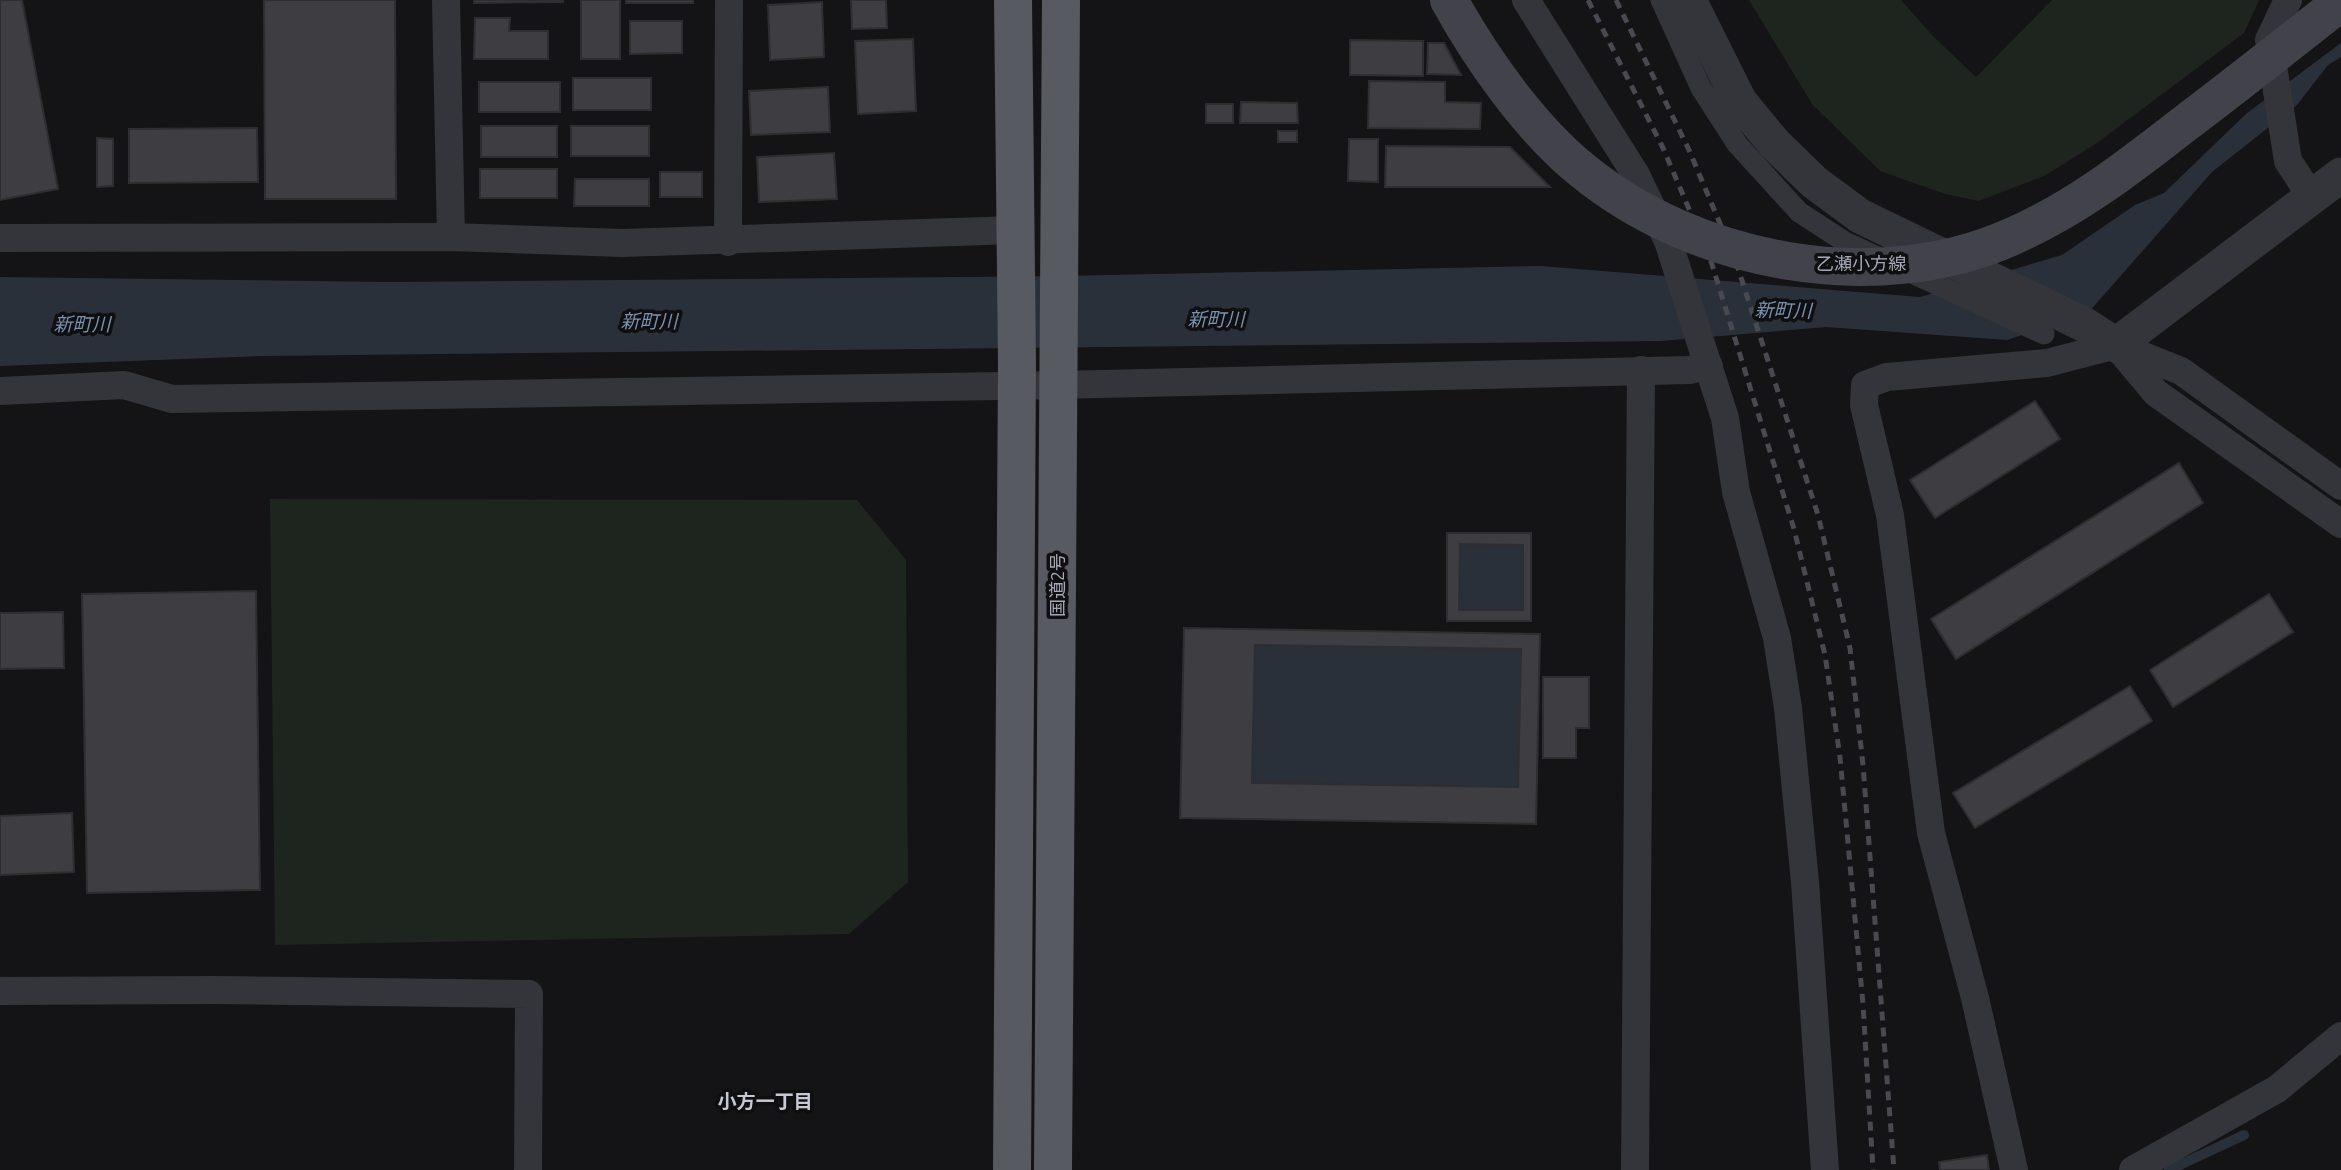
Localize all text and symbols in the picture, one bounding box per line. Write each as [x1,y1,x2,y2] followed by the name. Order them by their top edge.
[1816,253,1906,273] street label: 乙瀬小方線
[1754,299,1814,322] water label: 新町川
[1187,308,1246,330] water label: 新町川
[620,310,679,332] water label: 新町川
[53,313,112,335] water label: 新町川
[1047,553,1067,617] street label: 国道2号
[717,1090,813,1112] district label: 小方一丁目

